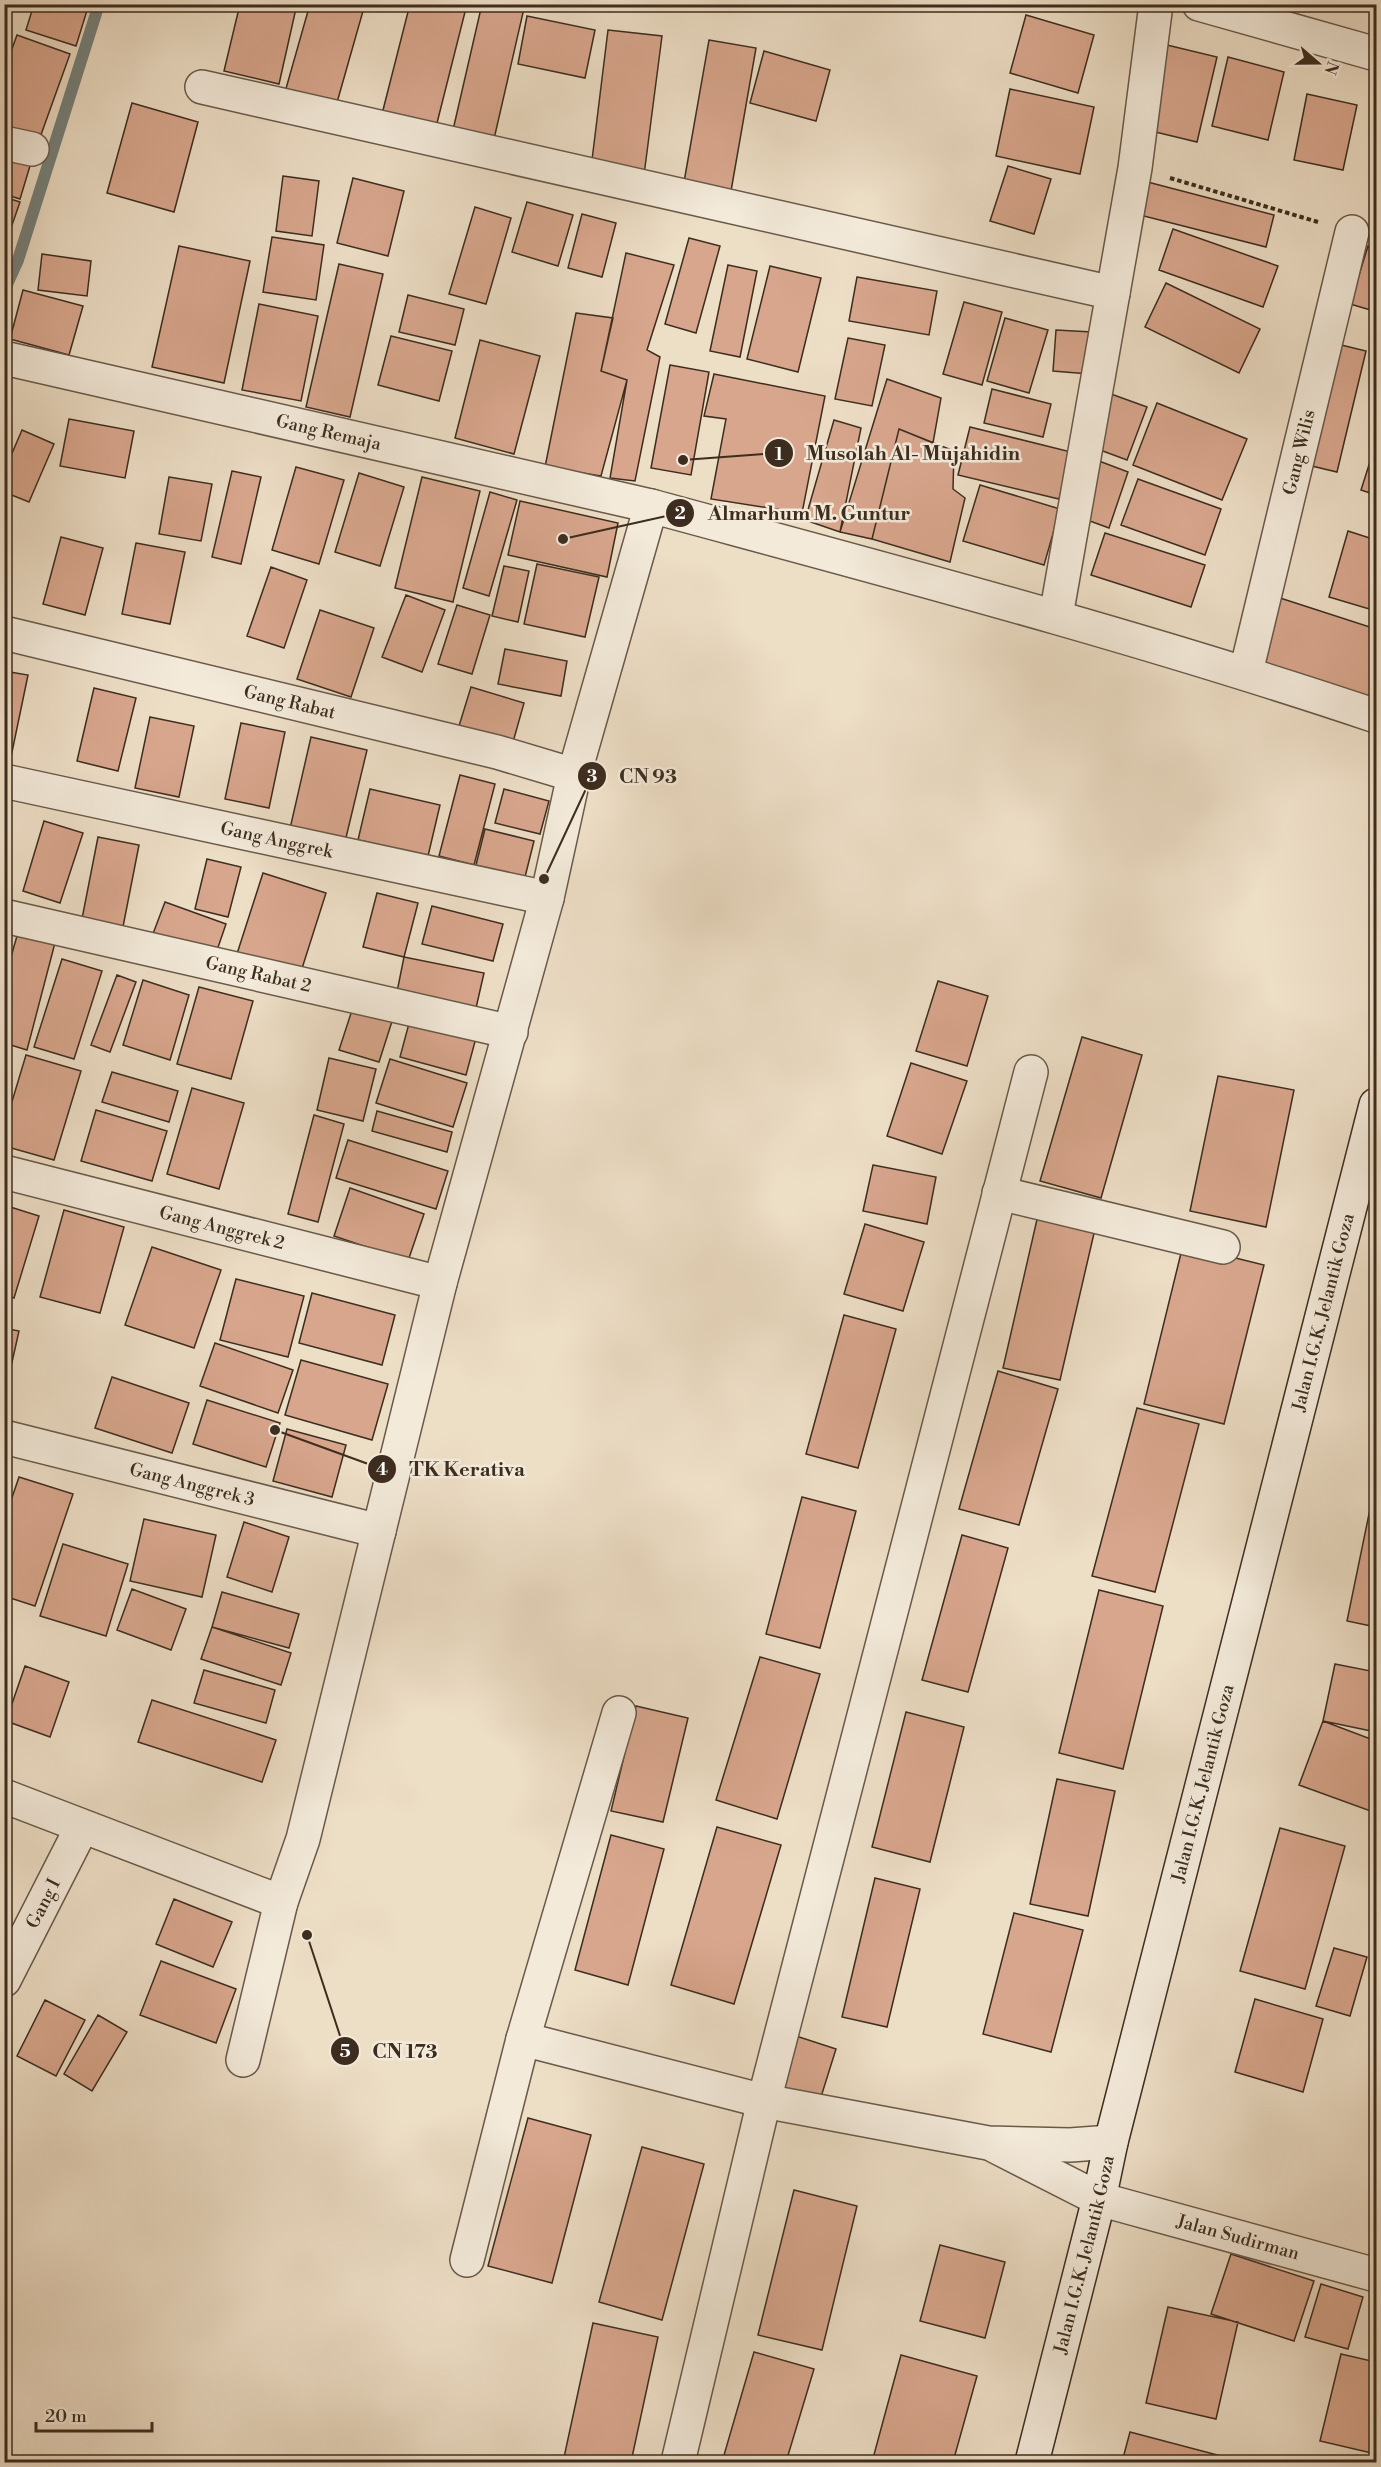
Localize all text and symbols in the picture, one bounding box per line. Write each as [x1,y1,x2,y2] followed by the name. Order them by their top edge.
[1288,33,1348,93] north arrow
[1319,58,1343,77] text: N
[1278,407,1321,497] street label: Gang Wilis
[274,410,384,456] street label: Gang Remaja
[764,434,1032,472] callout: Musolah Al- Mujahidin
[806,442,1021,467] text: Musolah Al- Mujahidin
[775,443,784,466] text: 1
[665,494,922,532] callout: Almarhum M. Guntur
[674,502,686,525] text: 2
[707,502,910,527] text: Almarhum M. Guntur
[241,680,339,725] street label: Gang Rabat
[577,757,689,795] callout: CN 93
[587,765,598,788] text: 3
[619,765,677,790] text: CN 93
[218,817,337,864] street label: Gang Anggrek
[203,951,313,998] street label: Gang Rabat 2
[157,1201,287,1255] street label: Gang Anggrek 2
[1287,1210,1360,1415] street label: Jalan I.G.K. Jelantik Goza
[367,1450,537,1488] callout: TK Kerativa
[127,1458,257,1511] street label: Gang Anggrek 3
[376,1458,388,1481] text: 4
[409,1458,525,1483] text: TK Kerativa
[1167,1681,1240,1886] street label: Jalan I.G.K. Jelantik Goza
[21,1875,66,1932] street label: Gang I
[330,2032,450,2070] callout: CN 173
[339,2040,351,2063] text: 5
[372,2040,438,2065] text: CN 173
[1049,2153,1120,2357] street label: Jalan I.G.K. Jelantik Goza
[1173,2210,1302,2266] street label: Jalan Sudirman
[36,2395,152,2433] scale bar
[45,2405,87,2428] text: 20 m

